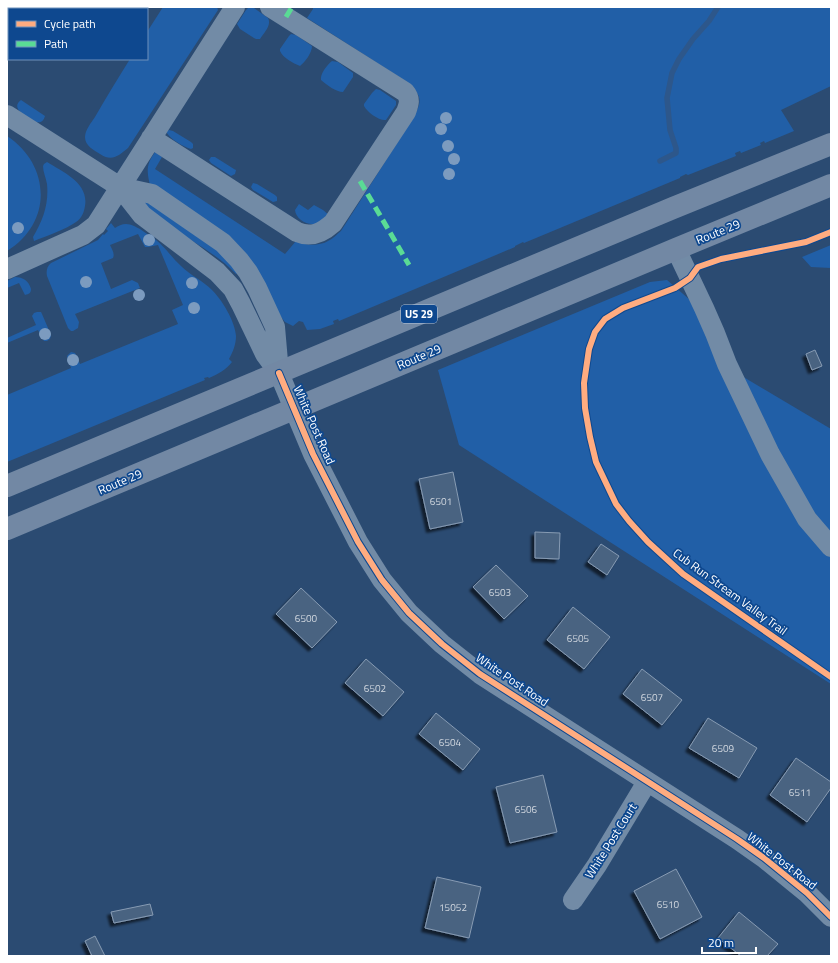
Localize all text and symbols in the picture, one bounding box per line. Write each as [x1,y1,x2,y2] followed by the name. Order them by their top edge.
[8,8,148,60] legend
[44,14,96,33] text: Cycle path
[44,34,68,53] text: Path
[693,214,743,249] street label: Route 29
[401,305,437,323] road number: US 29
[394,339,444,374] street label: Route 29
[289,382,340,467] street label: White Post Road
[95,464,145,499] street label: Route 29
[430,494,452,509] house number: 6501
[669,544,791,640] street label: Cub Run Stream Valley Trail
[489,585,511,600] house number: 6503
[295,611,318,626] house number: 6500
[567,631,590,646] house number: 6505
[472,648,553,711] street label: White Post Road
[364,681,386,696] house number: 6502
[641,690,663,705] house number: 6507
[439,735,462,750] house number: 6504
[712,741,735,756] house number: 6509
[789,785,811,800] house number: 6511
[580,799,642,882] street label: White Post Court
[515,802,538,817] house number: 6506
[743,827,821,894] street label: White Post Road
[657,897,680,912] house number: 6510
[439,900,467,915] house number: 15052
[702,929,756,955] scale bar
[708,933,734,952] text: 20 m

